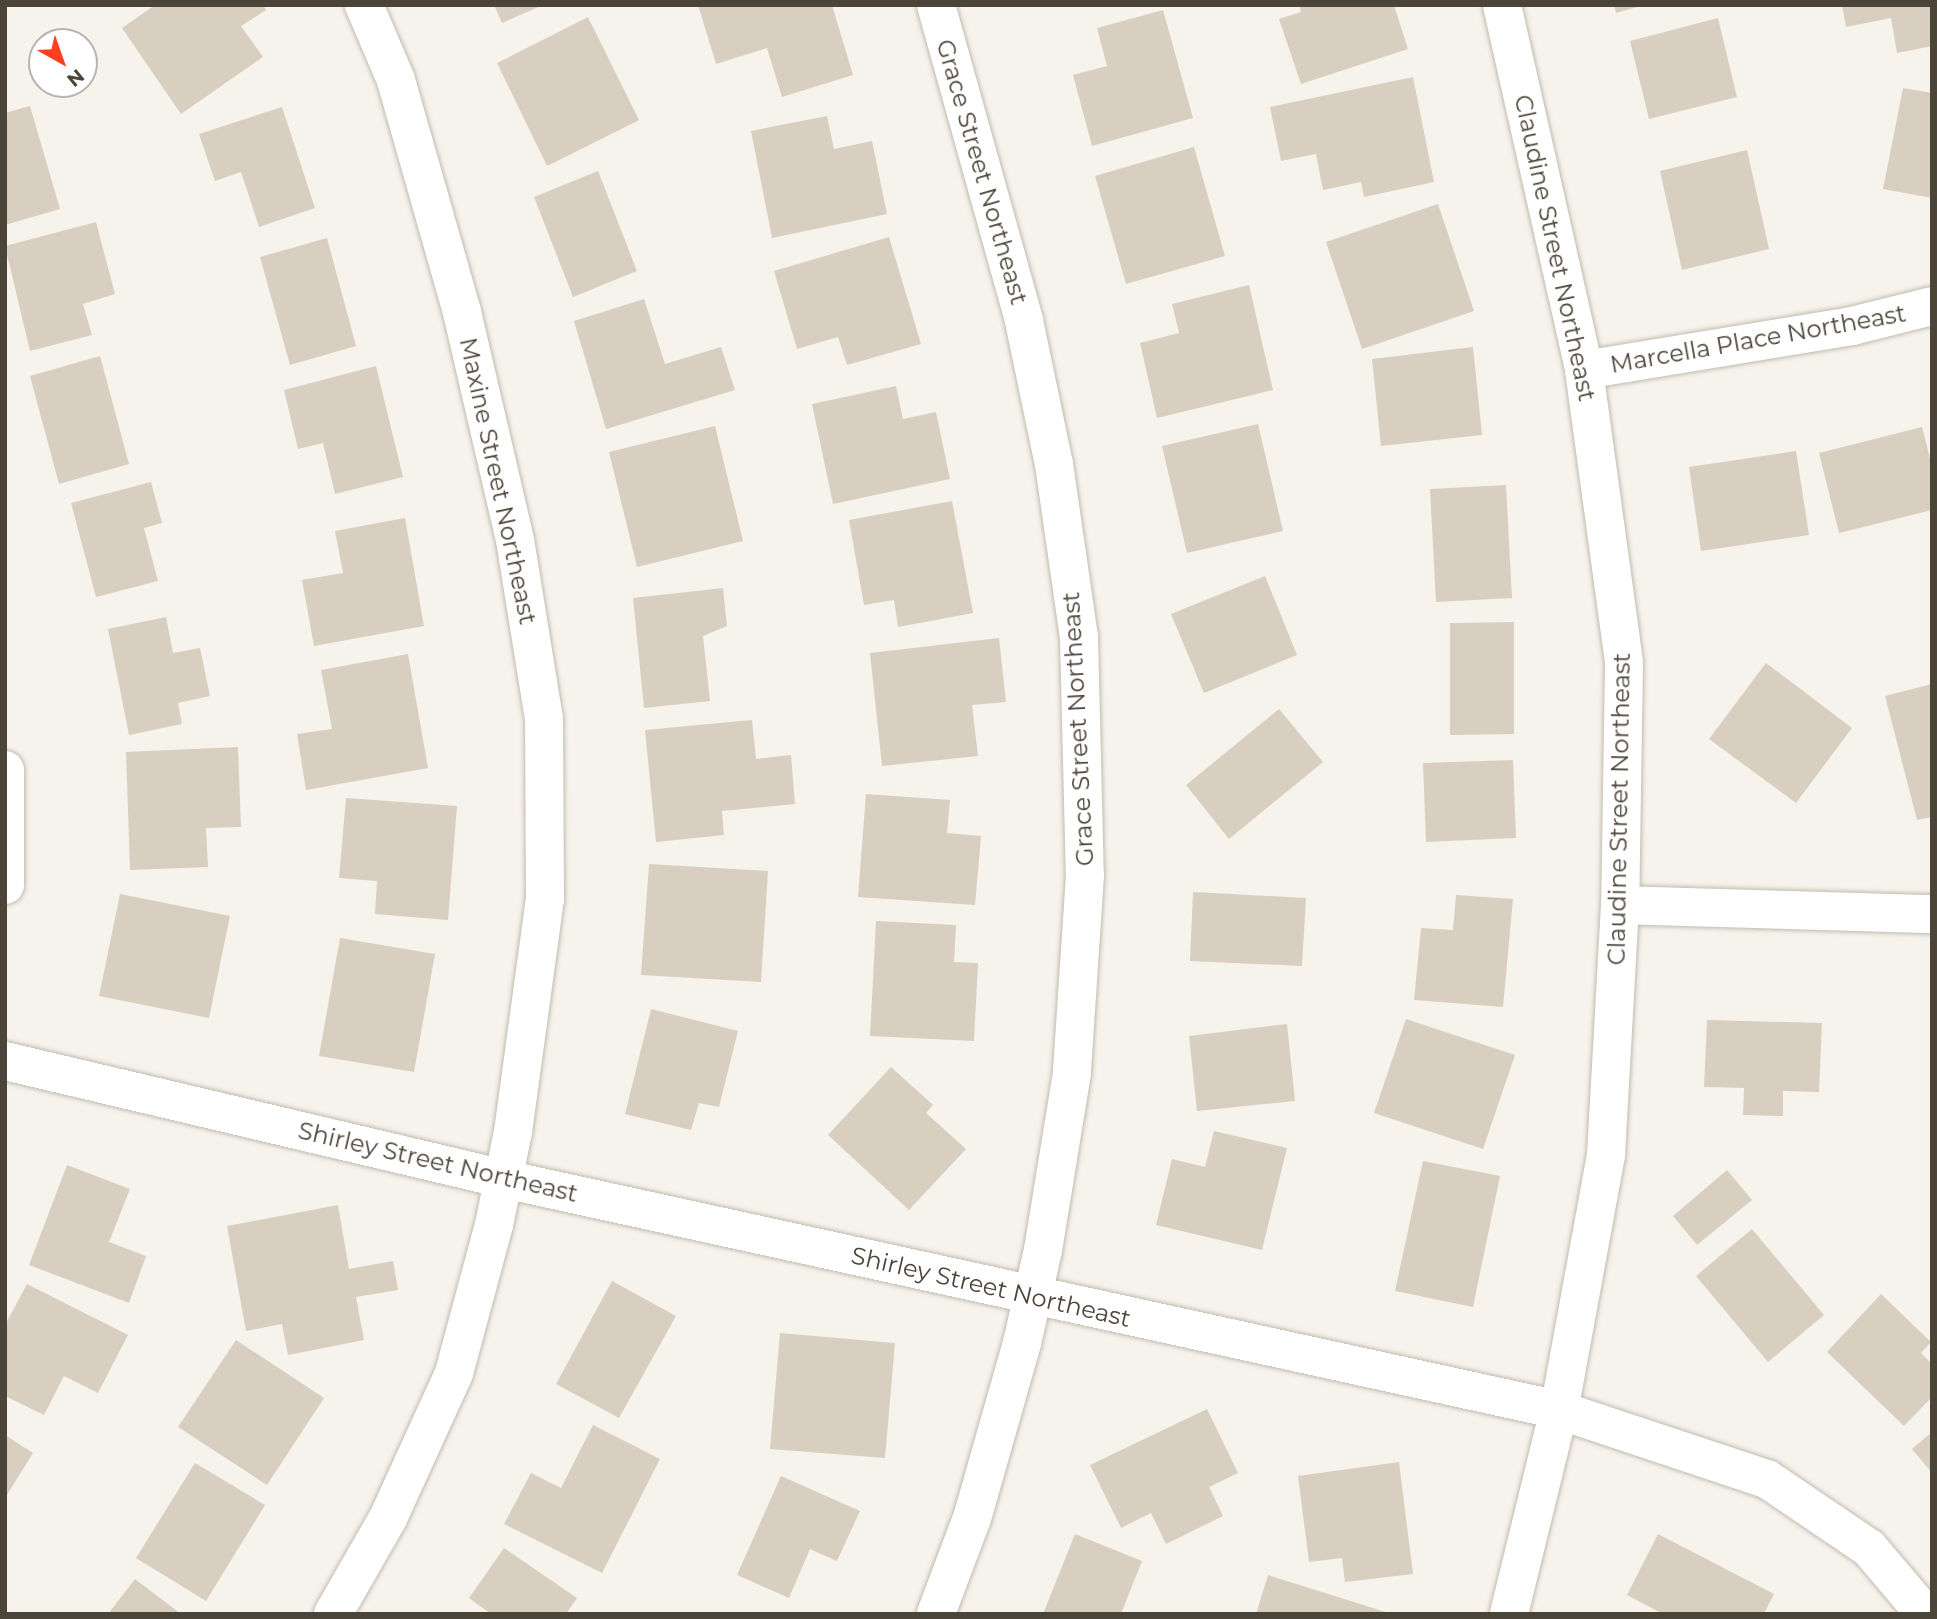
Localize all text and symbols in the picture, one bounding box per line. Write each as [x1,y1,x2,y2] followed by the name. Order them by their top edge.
[28,28,98,98] north arrow
[930,36,1034,308] street label: Grace Street Northeast
[62,64,89,92] text: N
[1508,92,1602,404] street label: Claudine Street Northeast
[1608,299,1908,379] street label: Marcella Place Northeast
[454,335,542,627] street label: Maxine Street Northeast
[1056,591,1100,867] street label: Grace Street Northeast
[1602,652,1636,966] street label: Claudine Street Northeast
[295,1116,581,1208] street label: Shirley Street Northeast
[848,1241,1134,1333] street label: Shirley Street Northeast

